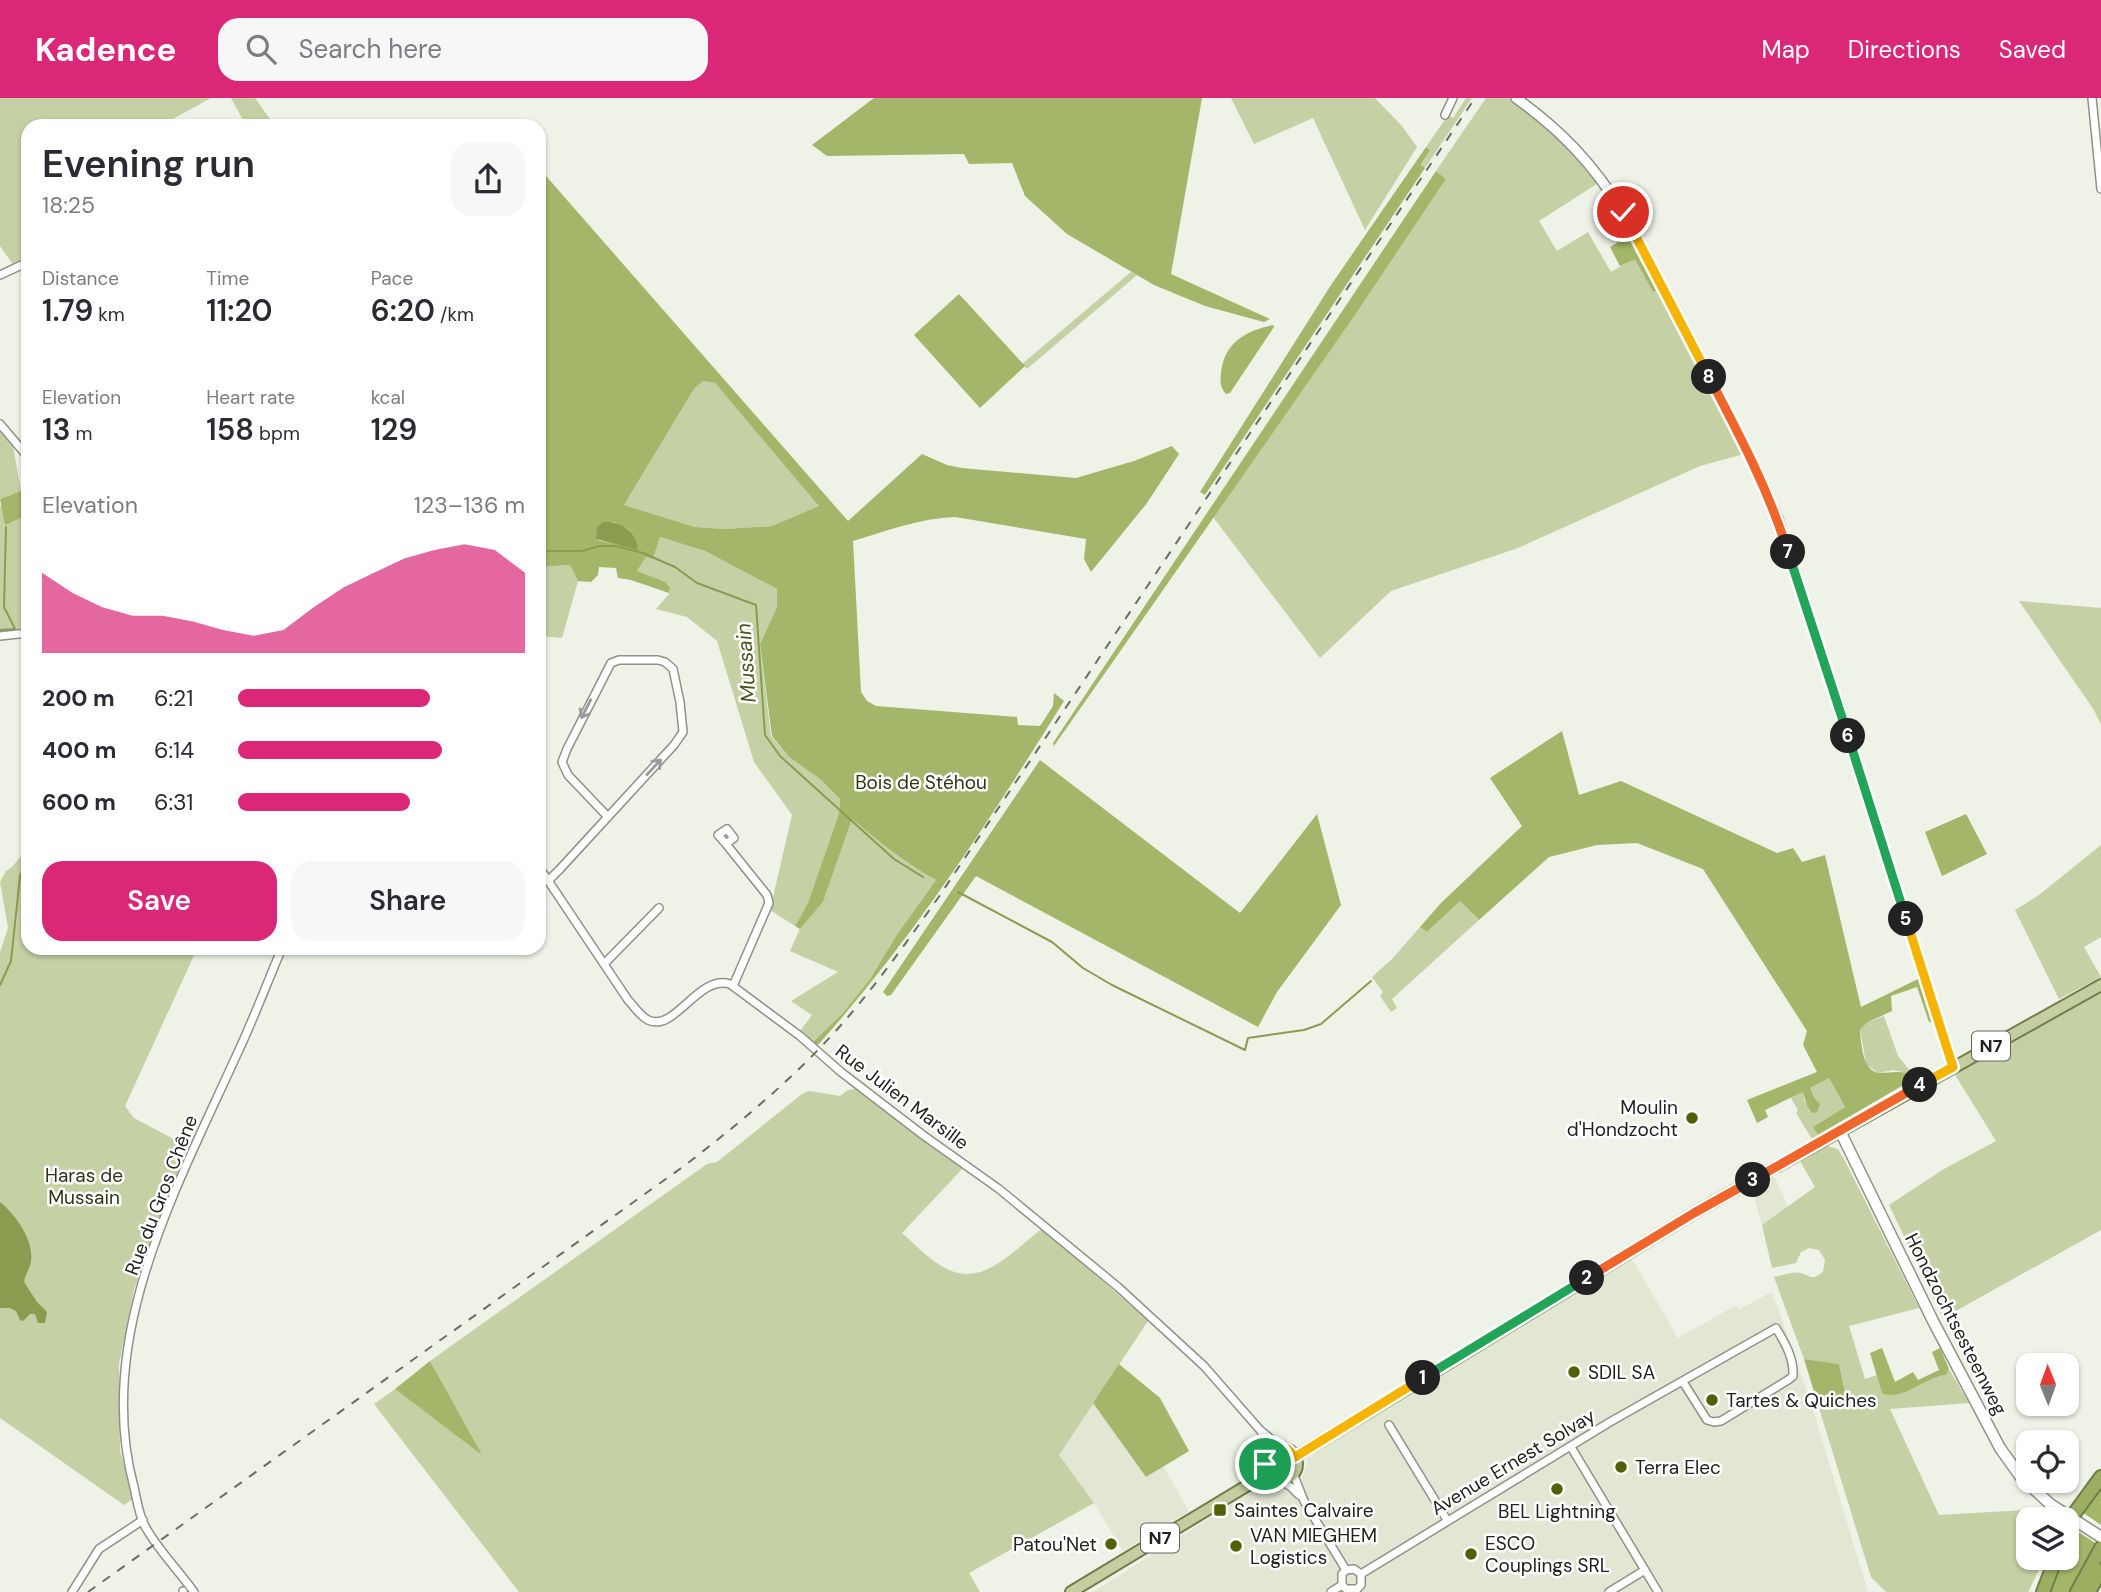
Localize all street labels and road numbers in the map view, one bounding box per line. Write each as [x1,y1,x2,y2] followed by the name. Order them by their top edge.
[1972,1031,2010,1060] road number: N7
[830,1039,974,1155] street label: Rue Julien Marsille
[119,1111,203,1279] street label: Rue du Gros Chêne
[1899,1229,2013,1419] street label: Hondzochtsesteenweg
[1426,1403,1600,1521] street label: Avenue Ernest Solvay
[1141,1524,1179,1553] road number: N7

